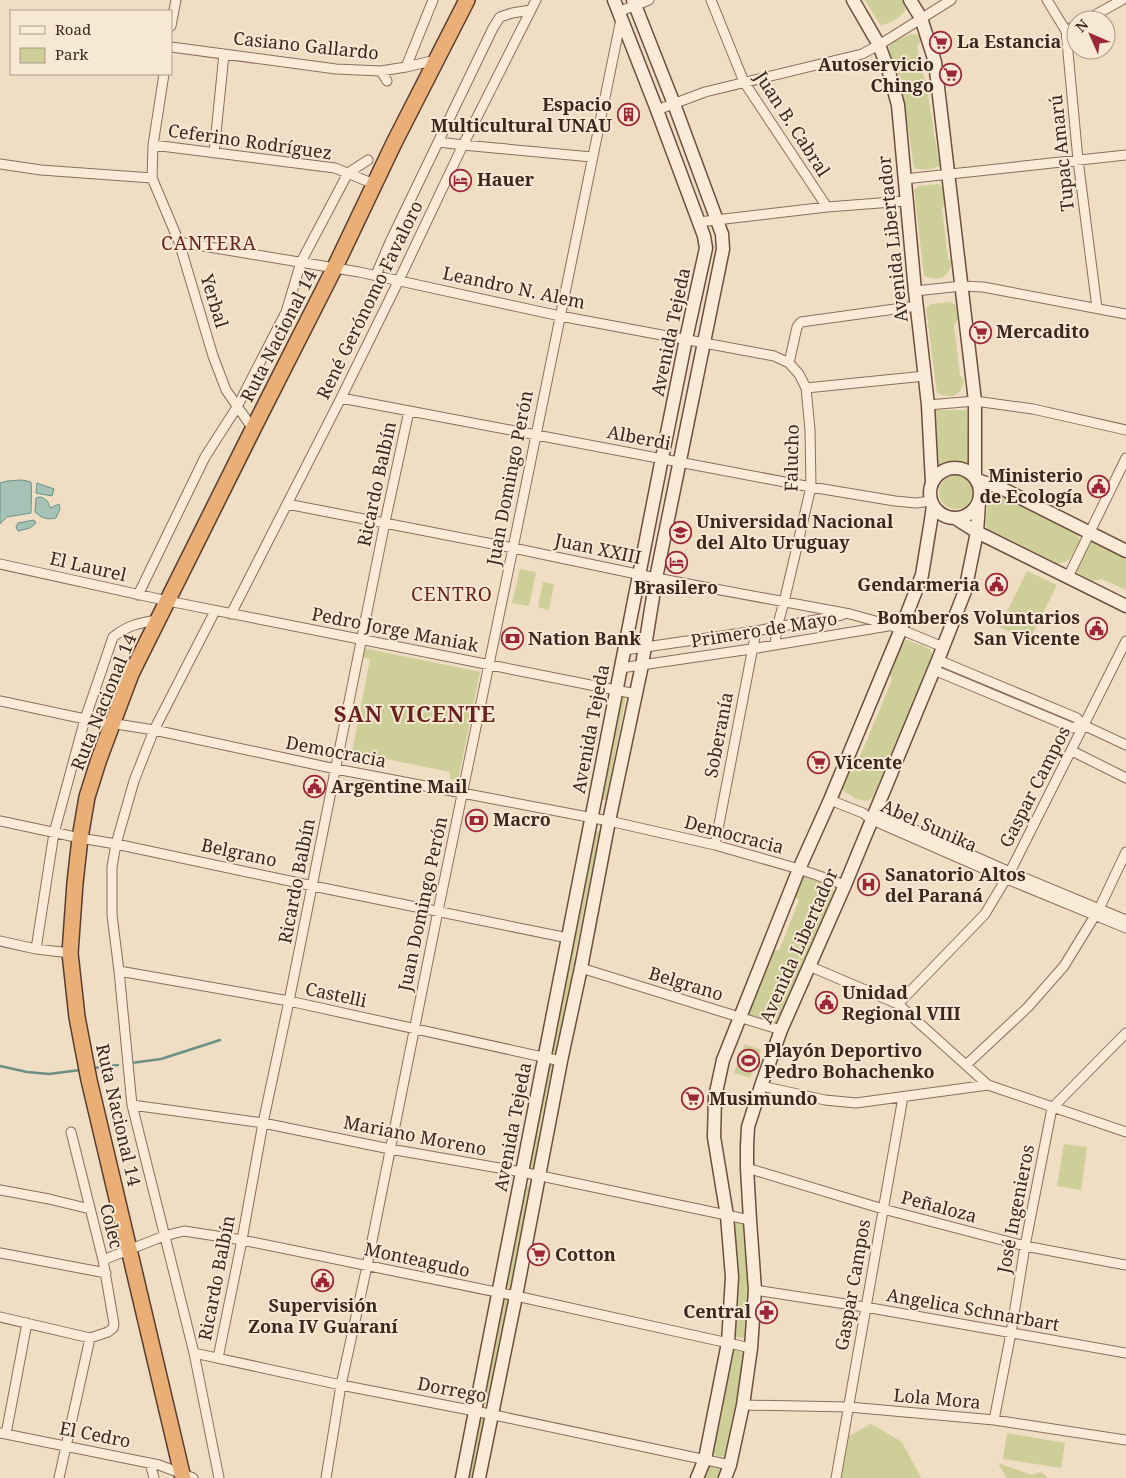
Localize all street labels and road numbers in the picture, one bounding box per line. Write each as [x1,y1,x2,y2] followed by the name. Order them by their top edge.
[232,25,380,65] street label: Casiano Gallardo
[749,65,836,181] street label: Juan B. Cabral
[1043,93,1079,213] street label: Tupac Amarú
[167,118,334,164] street label: Ceferino Rodríguez
[871,154,913,324] street label: Avenida Libertador
[310,196,428,403] street label: René Gerónomo Favaloro
[441,260,588,314] street label: Leandro N. Alem
[234,265,322,406] street label: Ruta Nacional 14
[645,265,695,398] street label: Avenida Tejeda
[195,270,235,331] street label: Yerbal
[480,388,538,568] street label: Juan Domingo Perón
[351,419,401,548] street label: Ricardo Balbín
[605,419,673,455] street label: Alberdi
[778,424,804,492] street label: Falucho
[552,527,644,569] street label: Juan XXIII
[48,546,129,587] street label: El Laurel
[310,601,481,657] street label: Pedro Jorge Maniak
[689,606,839,652] street label: Primero de Mayo
[65,630,141,774] street label: Ruta Nacional 14
[566,662,614,795] street label: Avenida Tejeda
[698,690,738,780] street label: Soberanía
[993,722,1075,851] street label: Gaspar Campos
[284,730,389,773] street label: Democracia
[878,793,981,857] street label: Abel Sunika
[682,809,787,859] street label: Democracia
[392,814,452,994] street label: Juan Domingo Perón
[272,816,320,945] street label: Ricardo Balbín
[199,832,279,872] street label: Belgrano
[753,864,843,1027] street label: Avenida Libertador
[646,960,727,1006] street label: Belgrano
[303,976,369,1012] street label: Castelli
[91,1041,147,1188] street label: Ruta Nacional 14
[488,1060,536,1193] street label: Avenida Tejeda
[342,1109,489,1161] street label: Mariano Moreno
[991,1142,1039,1276] street label: José Ingenieros
[899,1184,980,1228] street label: Peñaloza
[95,1201,129,1251] street label: Colec
[192,1213,240,1342] street label: Ricardo Balbín
[829,1217,875,1352] street label: Gaspar Campos
[362,1236,472,1282] street label: Monteagudo
[885,1282,1061,1336] street label: Angelica Schnarbart
[415,1371,489,1407] street label: Dorrego
[892,1382,982,1414] street label: Lola Mora
[58,1415,133,1453] street label: El Cedro

